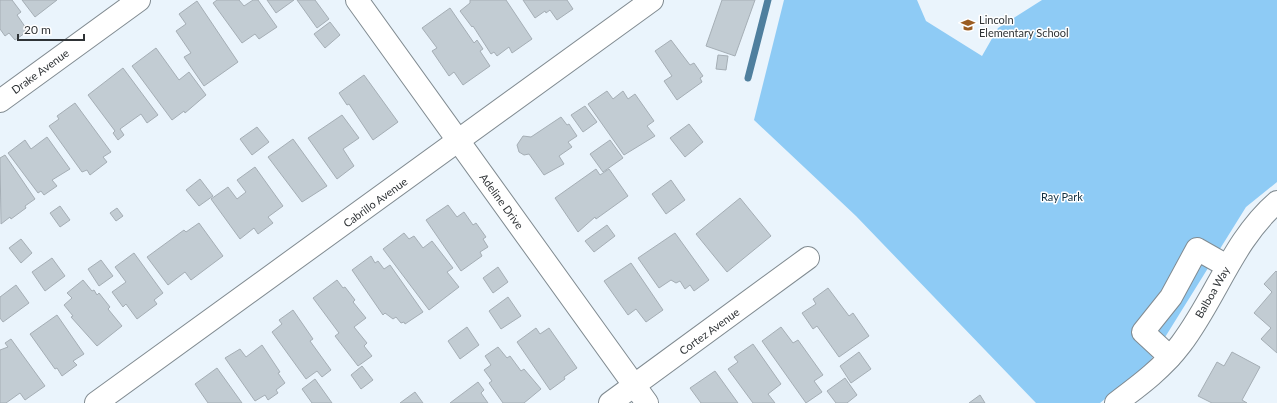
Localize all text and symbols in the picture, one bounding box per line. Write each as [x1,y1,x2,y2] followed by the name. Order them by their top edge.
[979,13,1069,39] place label: Lincoln Elementary School
[18,16,84,42] scale bar
[960,17,976,33] school or university icon: Lincoln Elementary School
[24,22,51,37] text: 20 m
[9,46,71,96] street label: Drake Avenue
[477,171,527,231] street label: Adeline Drive
[340,174,410,230] street label: Cabrillo Avenue
[1041,190,1083,203] park label: Ray Park
[1192,264,1232,320] street label: Balboa Way
[676,305,742,357] street label: Cortez Avenue

